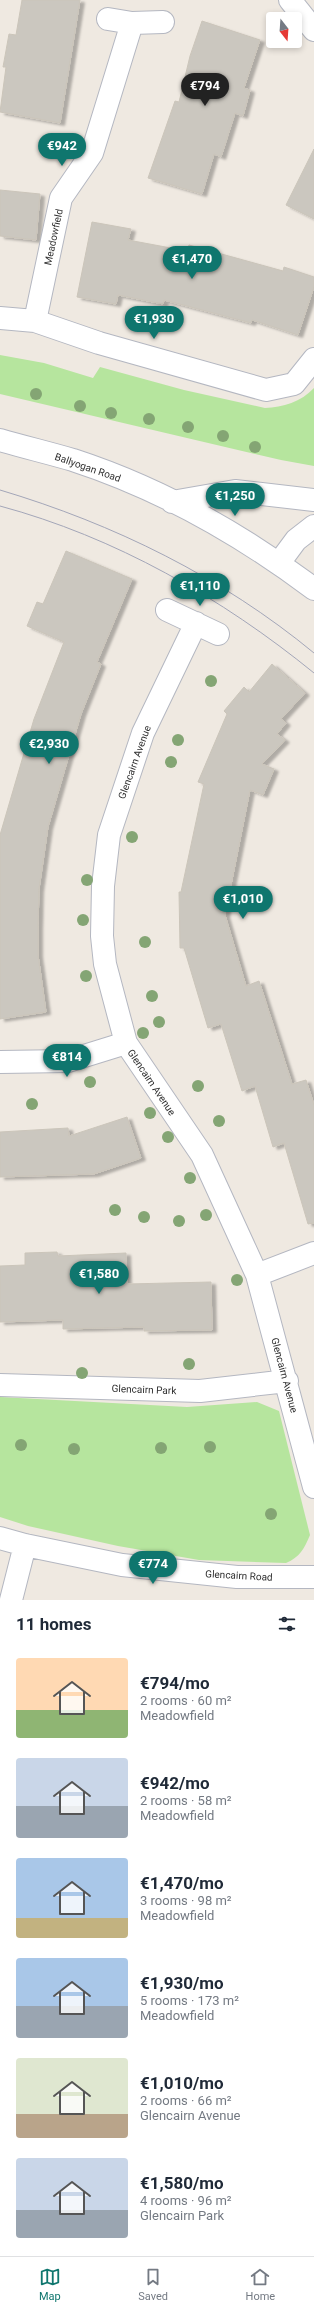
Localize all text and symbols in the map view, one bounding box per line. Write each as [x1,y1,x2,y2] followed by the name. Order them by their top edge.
[266,12,302,48] north arrow
[266,12,302,48] map controls
[181,73,229,107] pin: €794
[190,78,220,93] text: €794
[38,133,86,167] pin: €942
[47,138,77,153] text: €942
[42,208,65,266] street label: Meadowfield
[159,246,225,280] pin: €1,470
[172,251,212,266] text: €1,470
[121,306,187,340] pin: €1,930
[134,311,174,326] text: €1,930
[53,451,122,484] street label: Ballyogan Road
[202,483,268,517] pin: €1,250
[215,488,255,503] text: €1,250
[167,573,233,607] pin: €1,110
[180,578,220,593] text: €1,110
[116,724,153,800] street label: Glencairn Avenue
[16,731,82,765] pin: €2,930
[29,736,69,751] text: €2,930
[210,886,276,920] pin: €1,010
[223,891,263,906] text: €1,010
[43,1044,91,1078] pin: €814
[125,1047,178,1117] street label: Glencairn Avenue
[52,1049,82,1064] text: €814
[66,1261,132,1295] pin: €1,580
[79,1266,119,1281] text: €1,580
[269,1336,300,1414] street label: Glencairn Avenue
[111,1383,177,1396] street label: Glencairn Park
[129,1551,177,1585] pin: €774
[138,1556,168,1571] text: €774
[205,1568,273,1583] street label: Glencairn Road
[276,1613,298,1635] icon: filters
[16,1614,92,1634] text: 11 homes
[140,1673,210,1693] text: €794/mo
[48,1674,96,1722] icon: home
[140,1693,232,1708] text: 2 rooms · 60 m²
[140,1708,214,1723] text: Meadowfield
[140,1773,210,1793] text: €942/mo
[48,1774,96,1822] icon: home
[140,1793,232,1808] text: 2 rooms · 58 m²
[140,1808,214,1823] text: Meadowfield
[140,1873,224,1893] text: €1,470/mo
[48,1874,96,1922] icon: home
[140,1893,232,1908] text: 3 rooms · 98 m²
[140,1908,214,1923] text: Meadowfield
[140,1973,224,1993] text: €1,930/mo
[48,1974,96,2022] icon: home
[140,1993,239,2008] text: 5 rooms · 173 m²
[140,2008,214,2023] text: Meadowfield
[140,2073,224,2093] text: €1,010/mo
[48,2074,96,2122] icon: home
[140,2093,232,2108] text: 2 rooms · 66 m²
[140,2108,240,2123] text: Glencairn Avenue
[140,2173,224,2193] text: €1,580/mo
[48,2174,96,2222] icon: home
[140,2193,232,2208] text: 4 rooms · 96 m²
[140,2208,224,2223] text: Glencairn Park
[39,2266,61,2303] tab: Map
[138,2266,168,2303] tab: Saved
[246,2266,275,2303] tab: Home

